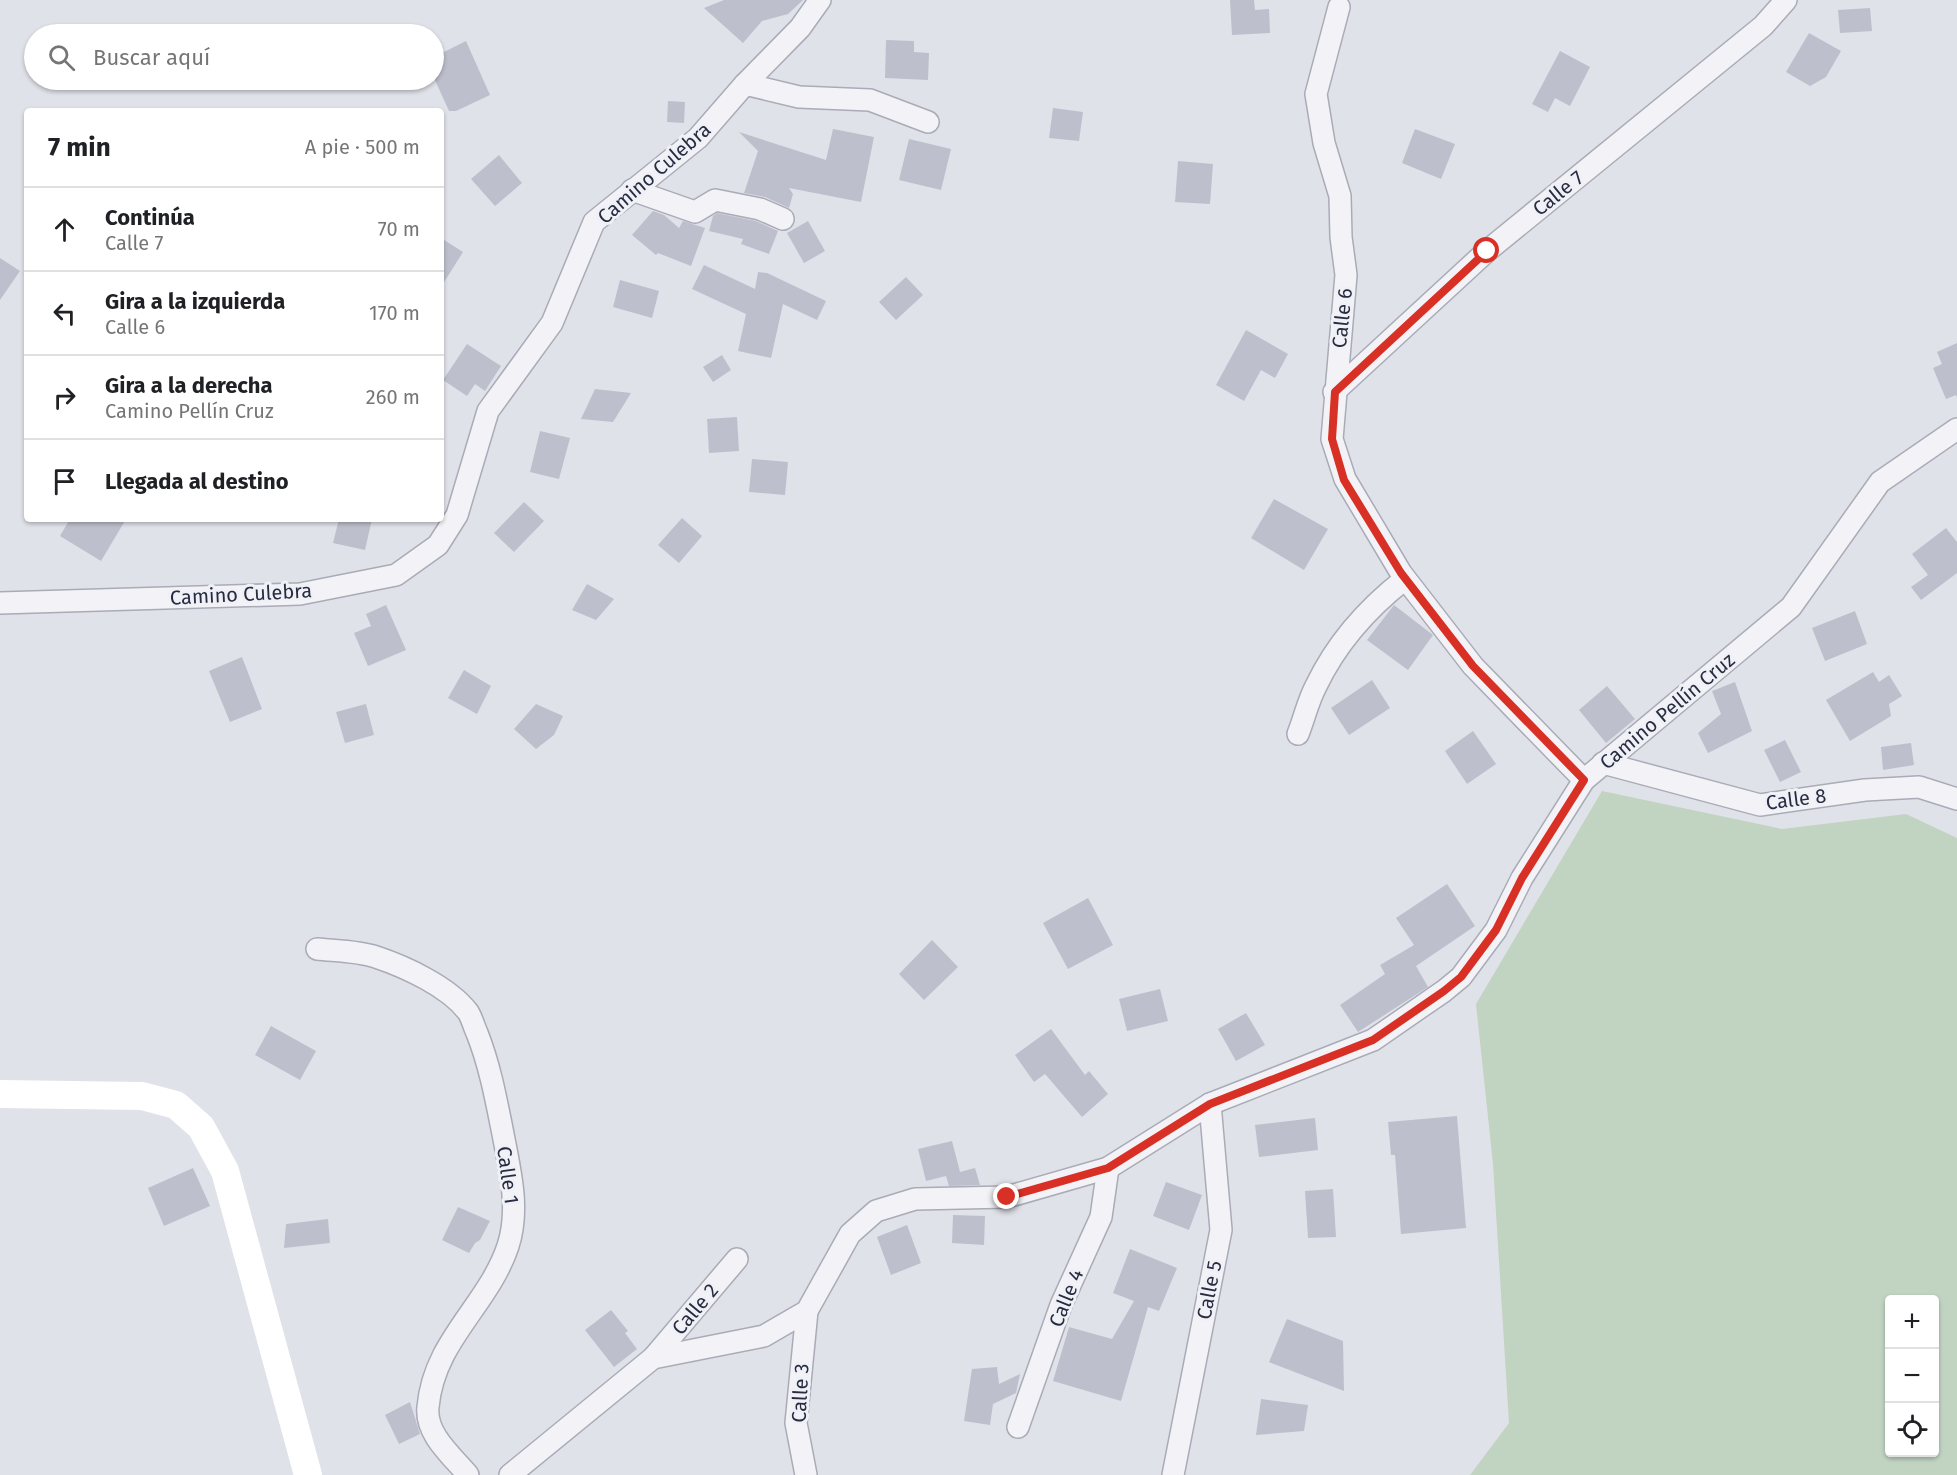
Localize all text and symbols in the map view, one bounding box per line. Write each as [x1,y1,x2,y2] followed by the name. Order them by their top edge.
[24,24,444,90] search box
[45,41,78,74] icon: search
[93,44,210,71] text: Buscar aquí
[592,117,716,229] street label: Camino Culebra
[48,132,111,163] text: 7 min
[305,135,420,159] text: A pie · 500 m
[1528,165,1588,221] street label: Calle 7
[105,204,195,231] text: Continúa
[48,213,81,246] icon: ahead
[378,217,420,241] text: 70 m
[105,231,163,255] text: Calle 7
[1473,237,1499,263] route start
[1327,287,1357,349] street label: Calle 6
[105,288,285,315] text: Gira a la izquierda
[48,297,81,330] icon: left
[369,301,420,325] text: 170 m
[105,315,165,339] text: Calle 6
[105,372,273,399] text: Gira a la derecha
[48,381,81,414] icon: right
[366,385,420,409] text: 260 m
[105,399,274,423] text: Camino Pellín Cruz
[48,465,81,498] icon: arrive
[105,468,289,495] text: Llegada al destino
[169,578,313,610] street label: Camino Culebra
[1595,647,1740,774] street label: Camino Pellín Cruz
[1764,783,1828,815] street label: Calle 8
[492,1145,524,1205] street label: Calle 1
[993,1183,1019,1209] route end
[1192,1258,1226,1322] street label: Calle 5
[1044,1265,1089,1330] street label: Calle 4
[667,1279,723,1339] street label: Calle 2
[1885,1295,1939,1457] map controls
[1885,1295,1939,1349] button: +
[1885,1349,1939,1403] button: −
[786,1363,814,1423] street label: Calle 3
[1885,1403,1939,1457] button: locate

